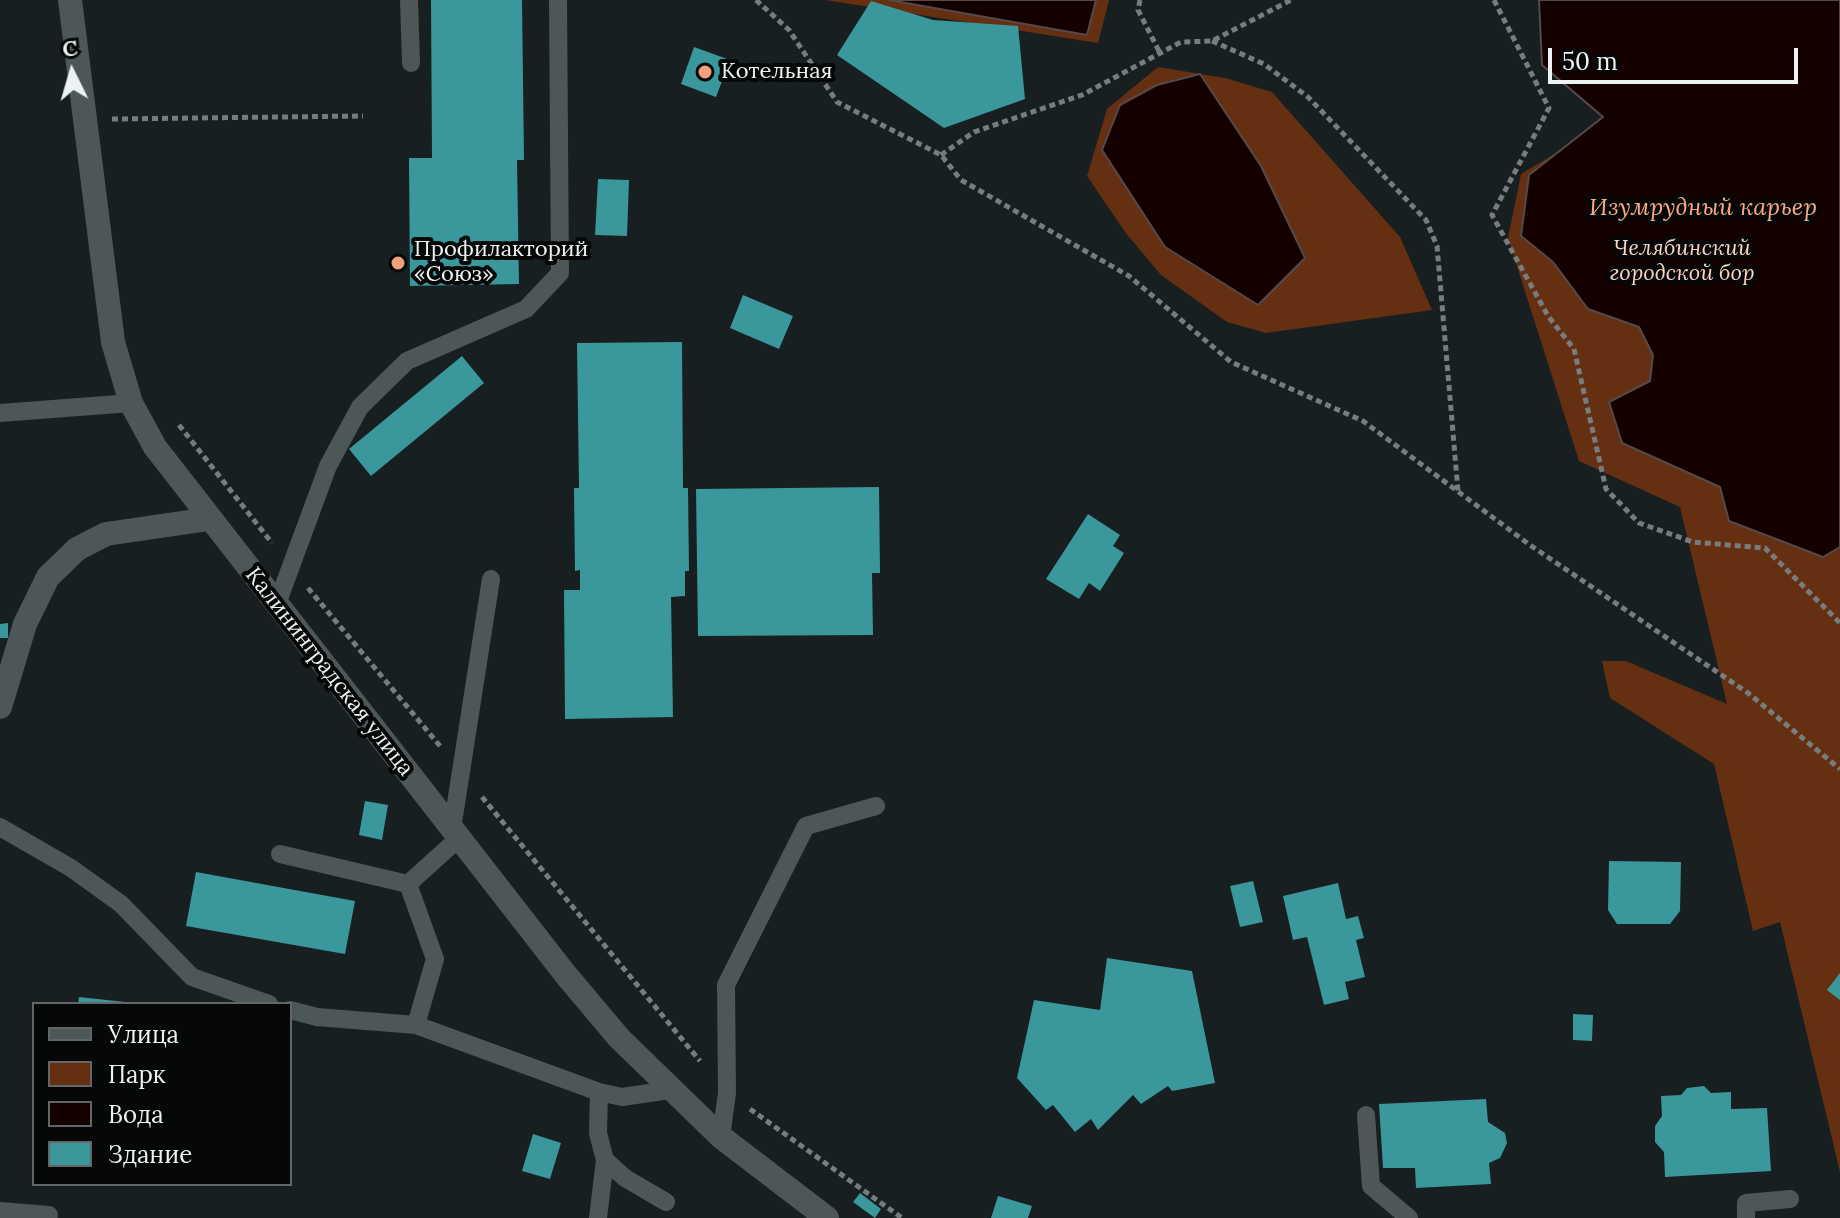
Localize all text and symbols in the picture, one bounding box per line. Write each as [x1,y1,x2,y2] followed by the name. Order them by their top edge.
[32,32,112,112] north arrow
[1552,32,1802,82] scale bar
[61,33,79,63] text: С
[1562,46,1618,77] text: 50 m
[721,59,833,85] place label: Котельная
[696,63,714,81] marker: Котельная
[1589,194,1817,222] water label: Изумрудный карьер
[1610,236,1754,288] park label: Челябинский городской бор
[414,237,588,288] place label: Профилакторий «Союз»
[389,254,407,272] marker: Профилакторий «Союз»
[239,562,419,782] street label: Калининградская улица
[32,1002,292,1186] legend
[108,1019,179,1050] text: Улица
[108,1059,166,1090] text: Парк
[108,1099,164,1130] text: Вода
[108,1139,192,1170] text: Здание

